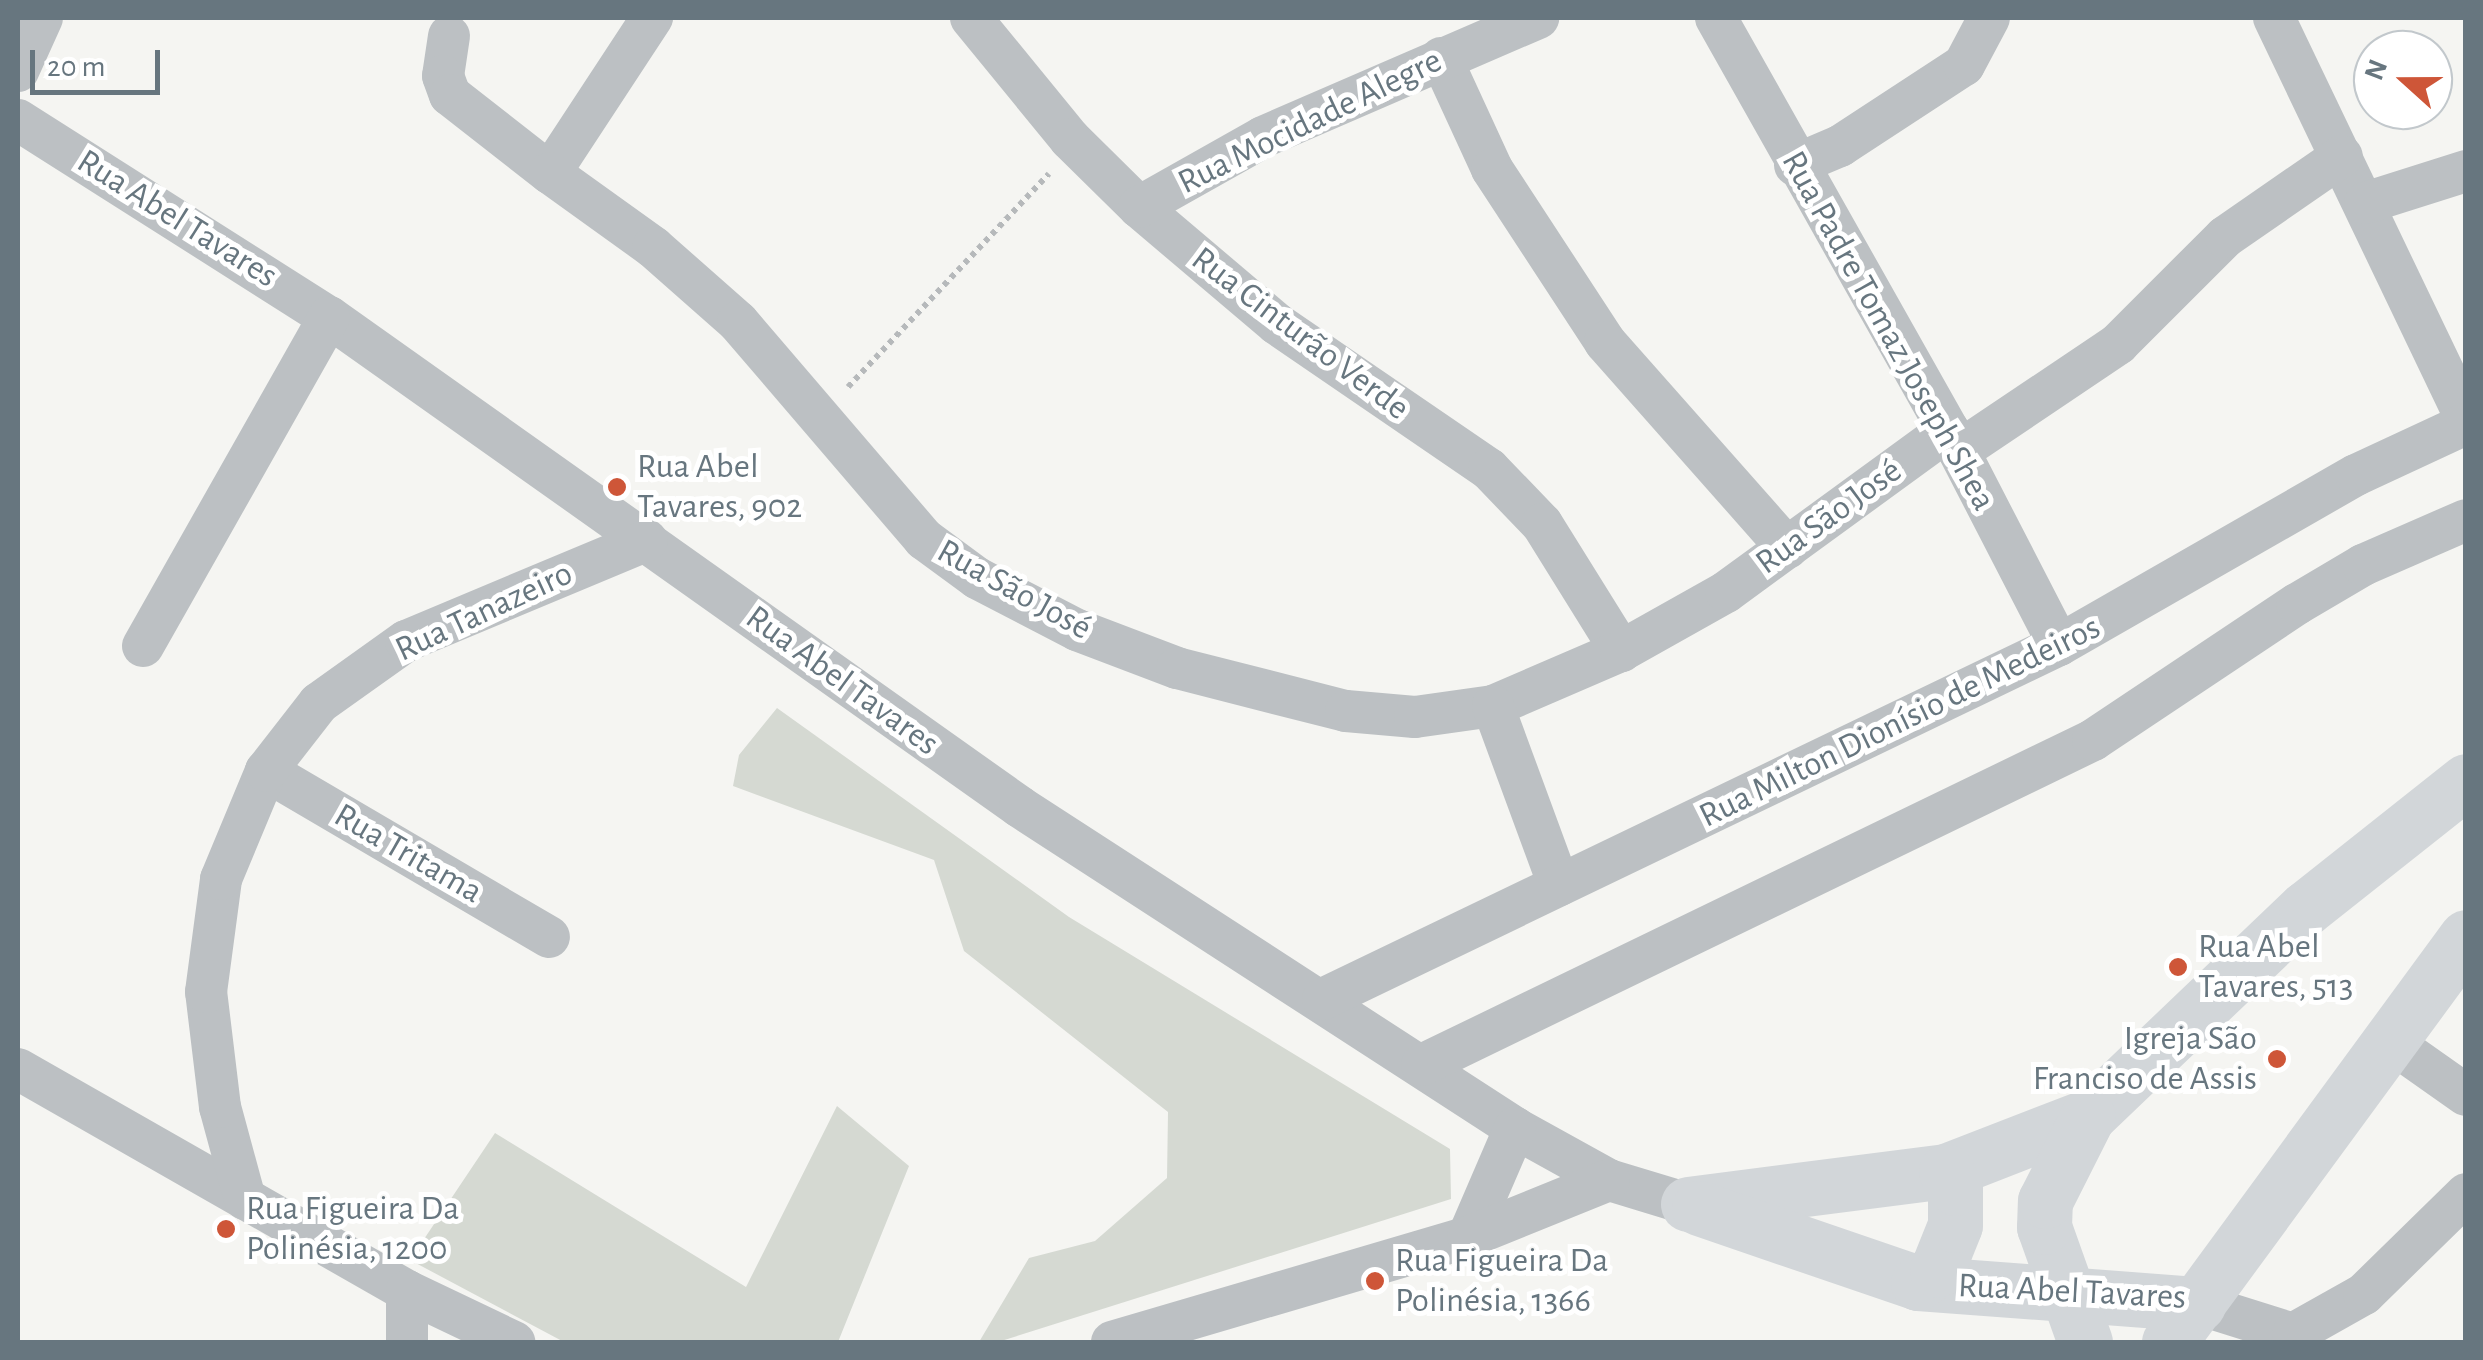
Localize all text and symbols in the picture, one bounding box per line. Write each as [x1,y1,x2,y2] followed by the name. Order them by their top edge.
[35,30,165,92] scale bar
[2353,30,2453,130] north arrow
[1171,40,1449,204] street label: Rua Mocidade Alegre
[47,52,105,82] text: 20 m
[2360,56,2393,84] text: N
[69,141,285,297] street label: Rua Abel Tavares
[1772,144,2004,518] street label: Rua Padre Tomaz Joseph Shea
[1183,238,1417,430] street label: Rua Cinturão Verde
[637,446,802,528] place label: Rua Abel Tavares, 902
[1748,450,1910,584] street label: Rua São José
[606,476,628,498] marker: Rua Abel Tavares, 902
[930,530,1098,650] street label: Rua São José
[389,553,579,671] street label: Rua Tanazeiro
[737,597,947,765] street label: Rua Abel Tavares
[1693,607,2107,837] street label: Rua Milton Dionísio de Medeiros
[326,795,490,913] street label: Rua Tritama
[2198,926,2353,1008] place label: Rua Abel Tavares, 513
[2167,956,2189,978] marker: Rua Abel Tavares, 513
[2033,1018,2257,1100] place label: Igreja São Franciso de Assis
[2266,1048,2288,1070] marker: Igreja São Franciso de Assis
[246,1188,459,1270] place label: Rua Figueira Da Polinésia, 1200
[215,1218,237,1240] marker: Rua Figueira Da Polinésia, 1200
[1395,1240,1608,1322] place label: Rua Figueira Da Polinésia, 1366
[1957,1265,2187,1319] street label: Rua Abel Tavares
[1364,1270,1386,1292] marker: Rua Figueira Da Polinésia, 1366

